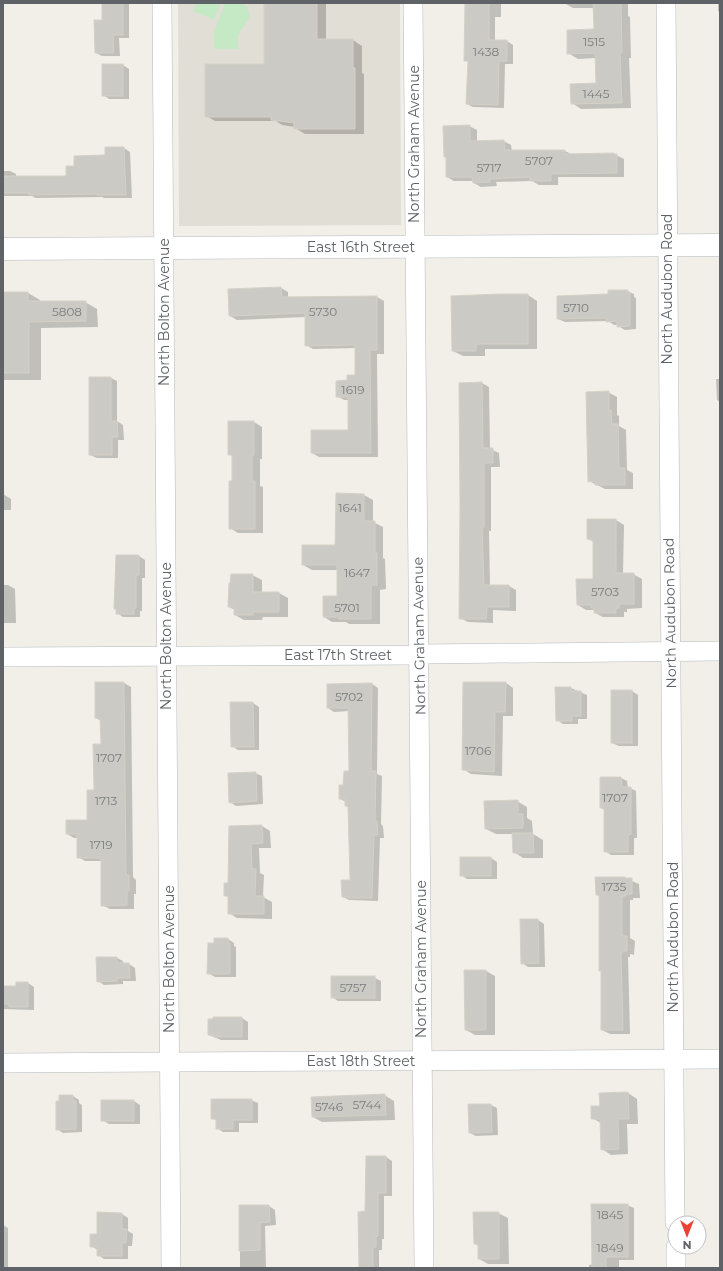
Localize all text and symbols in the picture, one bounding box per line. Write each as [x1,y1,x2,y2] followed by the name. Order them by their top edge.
[583,34,605,49] house number: 1515
[473,44,500,59] house number: 1438
[405,65,423,223] street label: North Graham Avenue
[583,86,610,101] house number: 1445
[525,153,553,168] house number: 5707
[476,160,502,175] house number: 5717
[658,213,676,365] street label: North Audubon Road
[155,238,173,386] street label: North Bolton Avenue
[307,238,416,256] street label: East 16th Street
[563,300,589,315] house number: 5710
[52,304,82,319] house number: 5808
[309,304,337,319] house number: 5730
[341,382,365,397] house number: 1619
[338,500,362,515] house number: 1641
[660,537,680,689] street label: North Audubon Road
[409,557,429,715] street label: North Graham Avenue
[157,562,175,710] street label: North Bolton Avenue
[344,565,370,580] house number: 1647
[591,584,619,599] house number: 5703
[334,600,360,615] house number: 5701
[284,646,392,664] street label: East 17th Street
[335,689,363,704] house number: 5702
[465,743,491,758] house number: 1706
[96,750,122,765] house number: 1707
[602,790,628,805] house number: 1707
[95,793,118,808] house number: 1713
[89,837,113,852] house number: 1719
[664,861,682,1013] street label: North Audubon Road
[602,879,627,894] house number: 1735
[412,880,430,1038] street label: North Graham Avenue
[160,885,178,1033] street label: North Bolton Avenue
[339,980,367,995] house number: 5757
[307,1052,416,1070] street label: East 18th Street
[353,1097,381,1112] house number: 5744
[315,1099,343,1114] house number: 5746
[597,1207,624,1222] house number: 1845
[667,1215,707,1255] north arrow
[683,1238,691,1252] text: N
[596,1240,624,1255] house number: 1849

